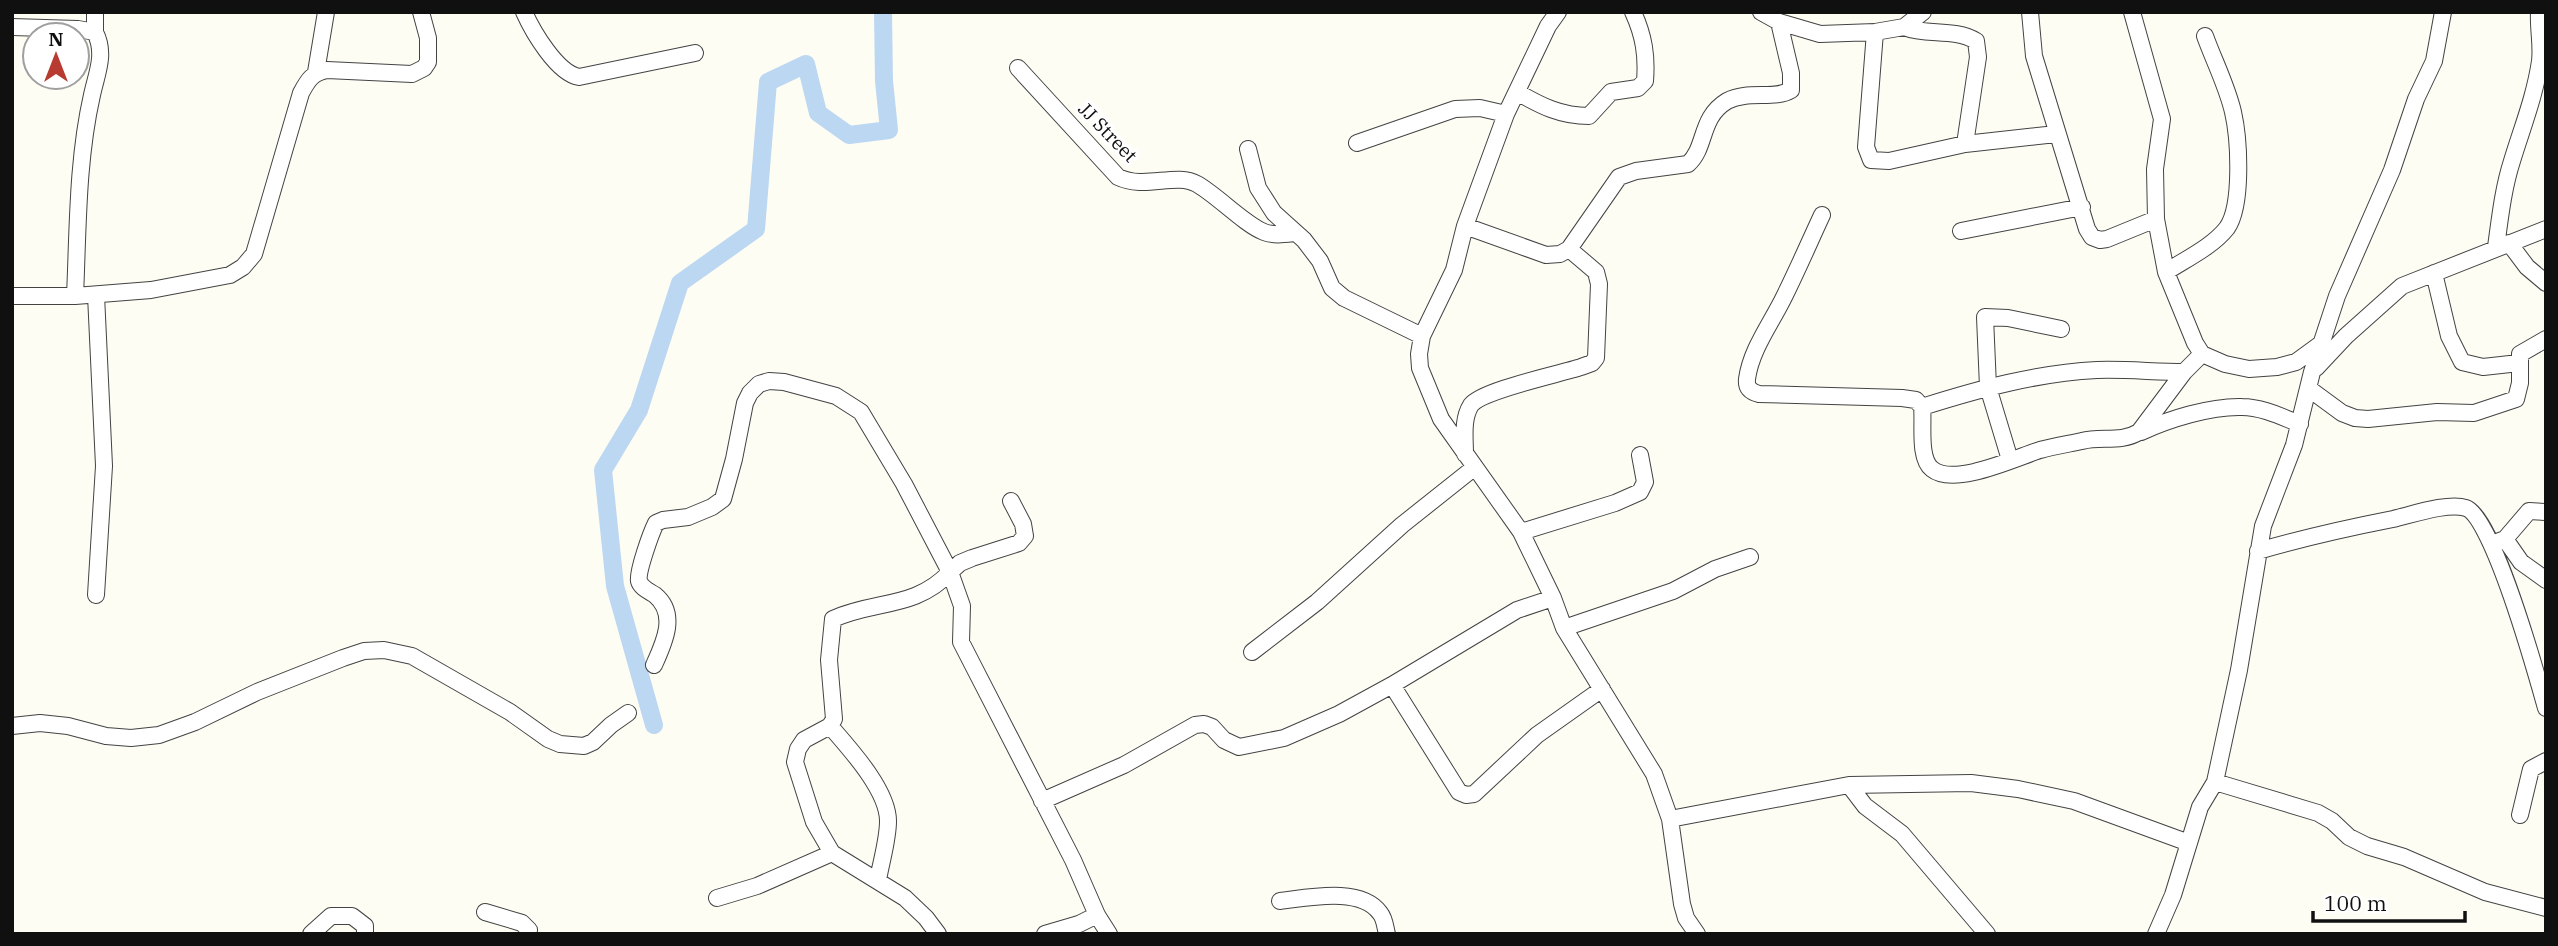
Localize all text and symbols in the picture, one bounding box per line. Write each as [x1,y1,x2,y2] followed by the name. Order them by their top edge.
[21,21,91,91] north arrow
[48,27,64,51] text: N
[1073,97,1143,167] street label: JJ Street
[2313,880,2465,924] scale bar
[2324,889,2387,917] text: 100 m

